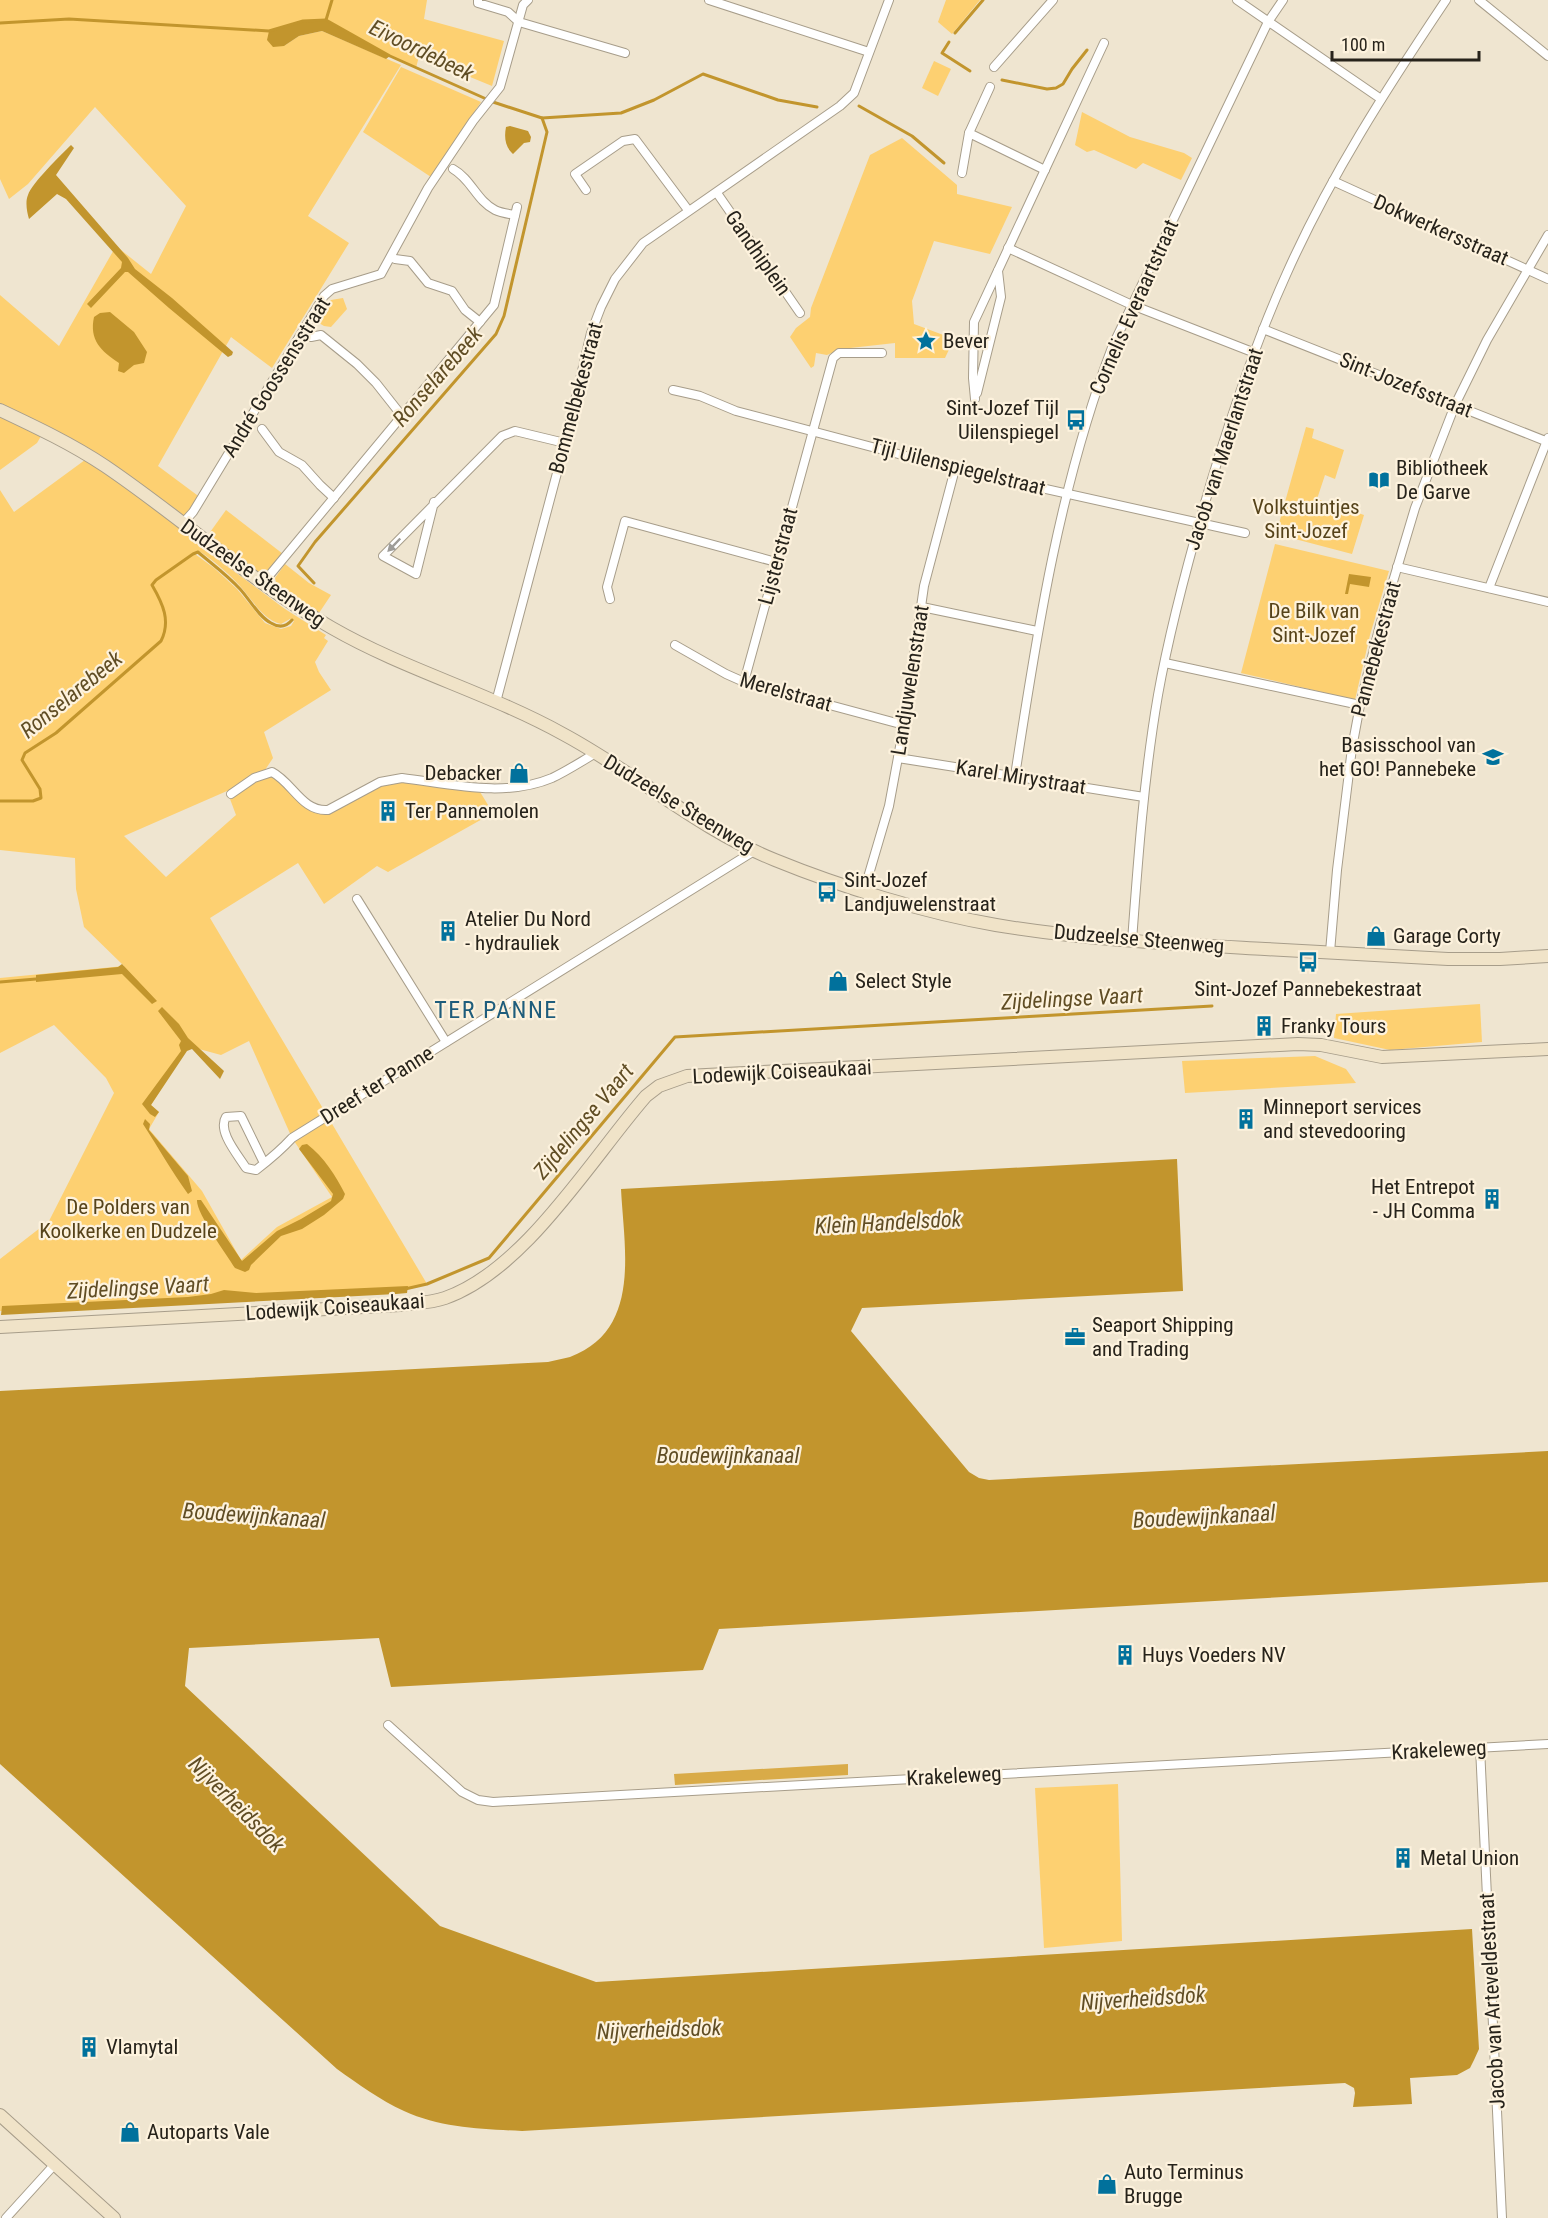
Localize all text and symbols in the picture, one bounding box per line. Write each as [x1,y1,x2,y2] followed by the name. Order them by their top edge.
[366,14,478,87] water label: Eivoordebeek
[1332,24,1479,62] scale bar
[1341,34,1385,55] text: 100 m
[1370,190,1512,270] street label: Dokwerkersstraat
[720,206,796,300] street label: Gandhiplein
[1085,216,1183,398] street label: Cornelis Everaartstraat
[217,293,335,461] street label: André Goossensstraat
[544,320,608,476] street label: Bommelbekestraat
[387,321,488,431] water label: Ronselarebeek
[914,329,938,353] place icon: Bever
[943,329,989,353] place label: Bever
[1180,345,1268,553] street label: Jacob van Maerlantstraat
[1336,347,1476,423] street label: Sint-Jozefsstraat
[946,396,1059,444] place label: Sint-Jozef Tijl Uilenspiegel
[1064,408,1088,432] bus stop icon: Sint-Jozef Tijl Uilenspiegel
[868,434,1048,500] street label: Tijl Uilenspiegelstraat
[1396,456,1489,504] place label: Bibliotheek De Garve
[1367,468,1391,492] library icon: Bibliotheek De Garve
[1252,495,1360,543] park label: Volkstuintjes Sint-Jozef
[754,505,802,607] street label: Lijsterstraat
[176,514,330,632] street label: Dudzeelse Steenweg
[387,537,401,551] one-way arrow
[1346,579,1406,719] street label: Pannebekestraat
[1268,599,1360,647] park label: De Bilk van Sint-Jozef
[886,603,934,757] street label: Landjuwelenstraat
[15,646,128,743] water label: Ronselarebeek
[737,667,835,717] street label: Merelstraat
[1319,733,1476,781] place label: Basisschool van het GO! Pannebeke
[1481,745,1505,769] school or university icon: Basisschool van het GO! Pannebeke
[599,750,759,858] street label: Dudzeelse Steenweg
[954,755,1088,799] street label: Karel Mirystraat
[425,761,502,785] place label: Debacker
[507,761,531,785] shop icon: Debacker
[376,799,400,823] building icon: Ter Pannemolen
[405,799,539,823] place label: Ter Pannemolen
[844,868,996,916] place label: Sint-Jozef Landjuwelenstraat
[815,880,839,904] bus stop icon: Sint-Jozef Landjuwelenstraat
[465,907,591,955] place label: Atelier Du Nord - hydrauliek
[436,919,460,943] building icon: Atelier Du Nord - hydrauliek
[1053,920,1225,958] street label: Dudzeelse Steenweg
[1364,924,1388,948] shop icon: Garage Corty
[1393,924,1501,948] place label: Garage Corty
[1296,950,1320,974] bus stop icon: Sint-Jozef Pannebekestraat
[826,969,850,993] shop icon: Select Style
[855,969,952,993] place label: Select Style
[1194,977,1422,1001] place label: Sint-Jozef Pannebekestraat
[999,982,1144,1015] water label: Zijdelingse Vaart
[434,996,558,1024] district label: TER PANNE
[1252,1014,1276,1038] building icon: Franky Tours
[1281,1014,1386,1038] place label: Franky Tours
[316,1041,438,1129] street label: Dreef ter Panne
[692,1055,872,1089] street label: Lodewijk Coiseaukaai
[527,1058,639,1185] water label: Zijdelingse Vaart
[1263,1095,1422,1143] place label: Minneport services and stevedooring
[1234,1107,1258,1131] building icon: Minneport services and stevedooring
[1371,1175,1475,1223] place label: Het Entrepot - JH Comma
[1480,1187,1504,1211] building icon: Het Entrepot - JH Comma
[39,1195,217,1243] park label: De Polders van Koolkerke en Dudzele
[814,1206,962,1239] water label: Klein Handelsdok
[65,1271,210,1304] water label: Zijdelingse Vaart
[245,1289,425,1325] street label: Lodewijk Coiseaukaai
[1092,1313,1234,1361] place label: Seaport Shipping and Trading
[1063,1325,1087,1349] office icon: Seaport Shipping and Trading
[657,1443,800,1468] water label: Boudewijnkanaal
[182,1498,327,1533] water label: Boudewijnkanaal
[1132,1500,1277,1533] water label: Boudewijnkanaal
[1113,1643,1137,1667] building icon: Huys Voeders NV
[1142,1643,1286,1667] place label: Huys Voeders NV
[1391,1736,1487,1764] street label: Krakeleweg
[184,1751,290,1858] water label: Nijverheidsdok
[906,1762,1002,1790] street label: Krakeleweg
[1391,1846,1415,1870] building icon: Metal Union
[1420,1846,1519,1870] place label: Metal Union
[1474,1892,1510,2110] street label: Jacob van Arteveldestraat
[1080,1982,1207,2015] water label: Nijverheidsdok
[596,2015,722,2044] water label: Nijverheidsdok
[77,2035,101,2059] building icon: Vlamytal
[106,2035,178,2059] place label: Vlamytal
[118,2120,142,2144] shop icon: Autoparts Vale
[147,2120,270,2144] place label: Autoparts Vale
[1124,2160,1244,2208] place label: Auto Terminus Brugge
[1095,2172,1119,2196] shop icon: Auto Terminus Brugge

